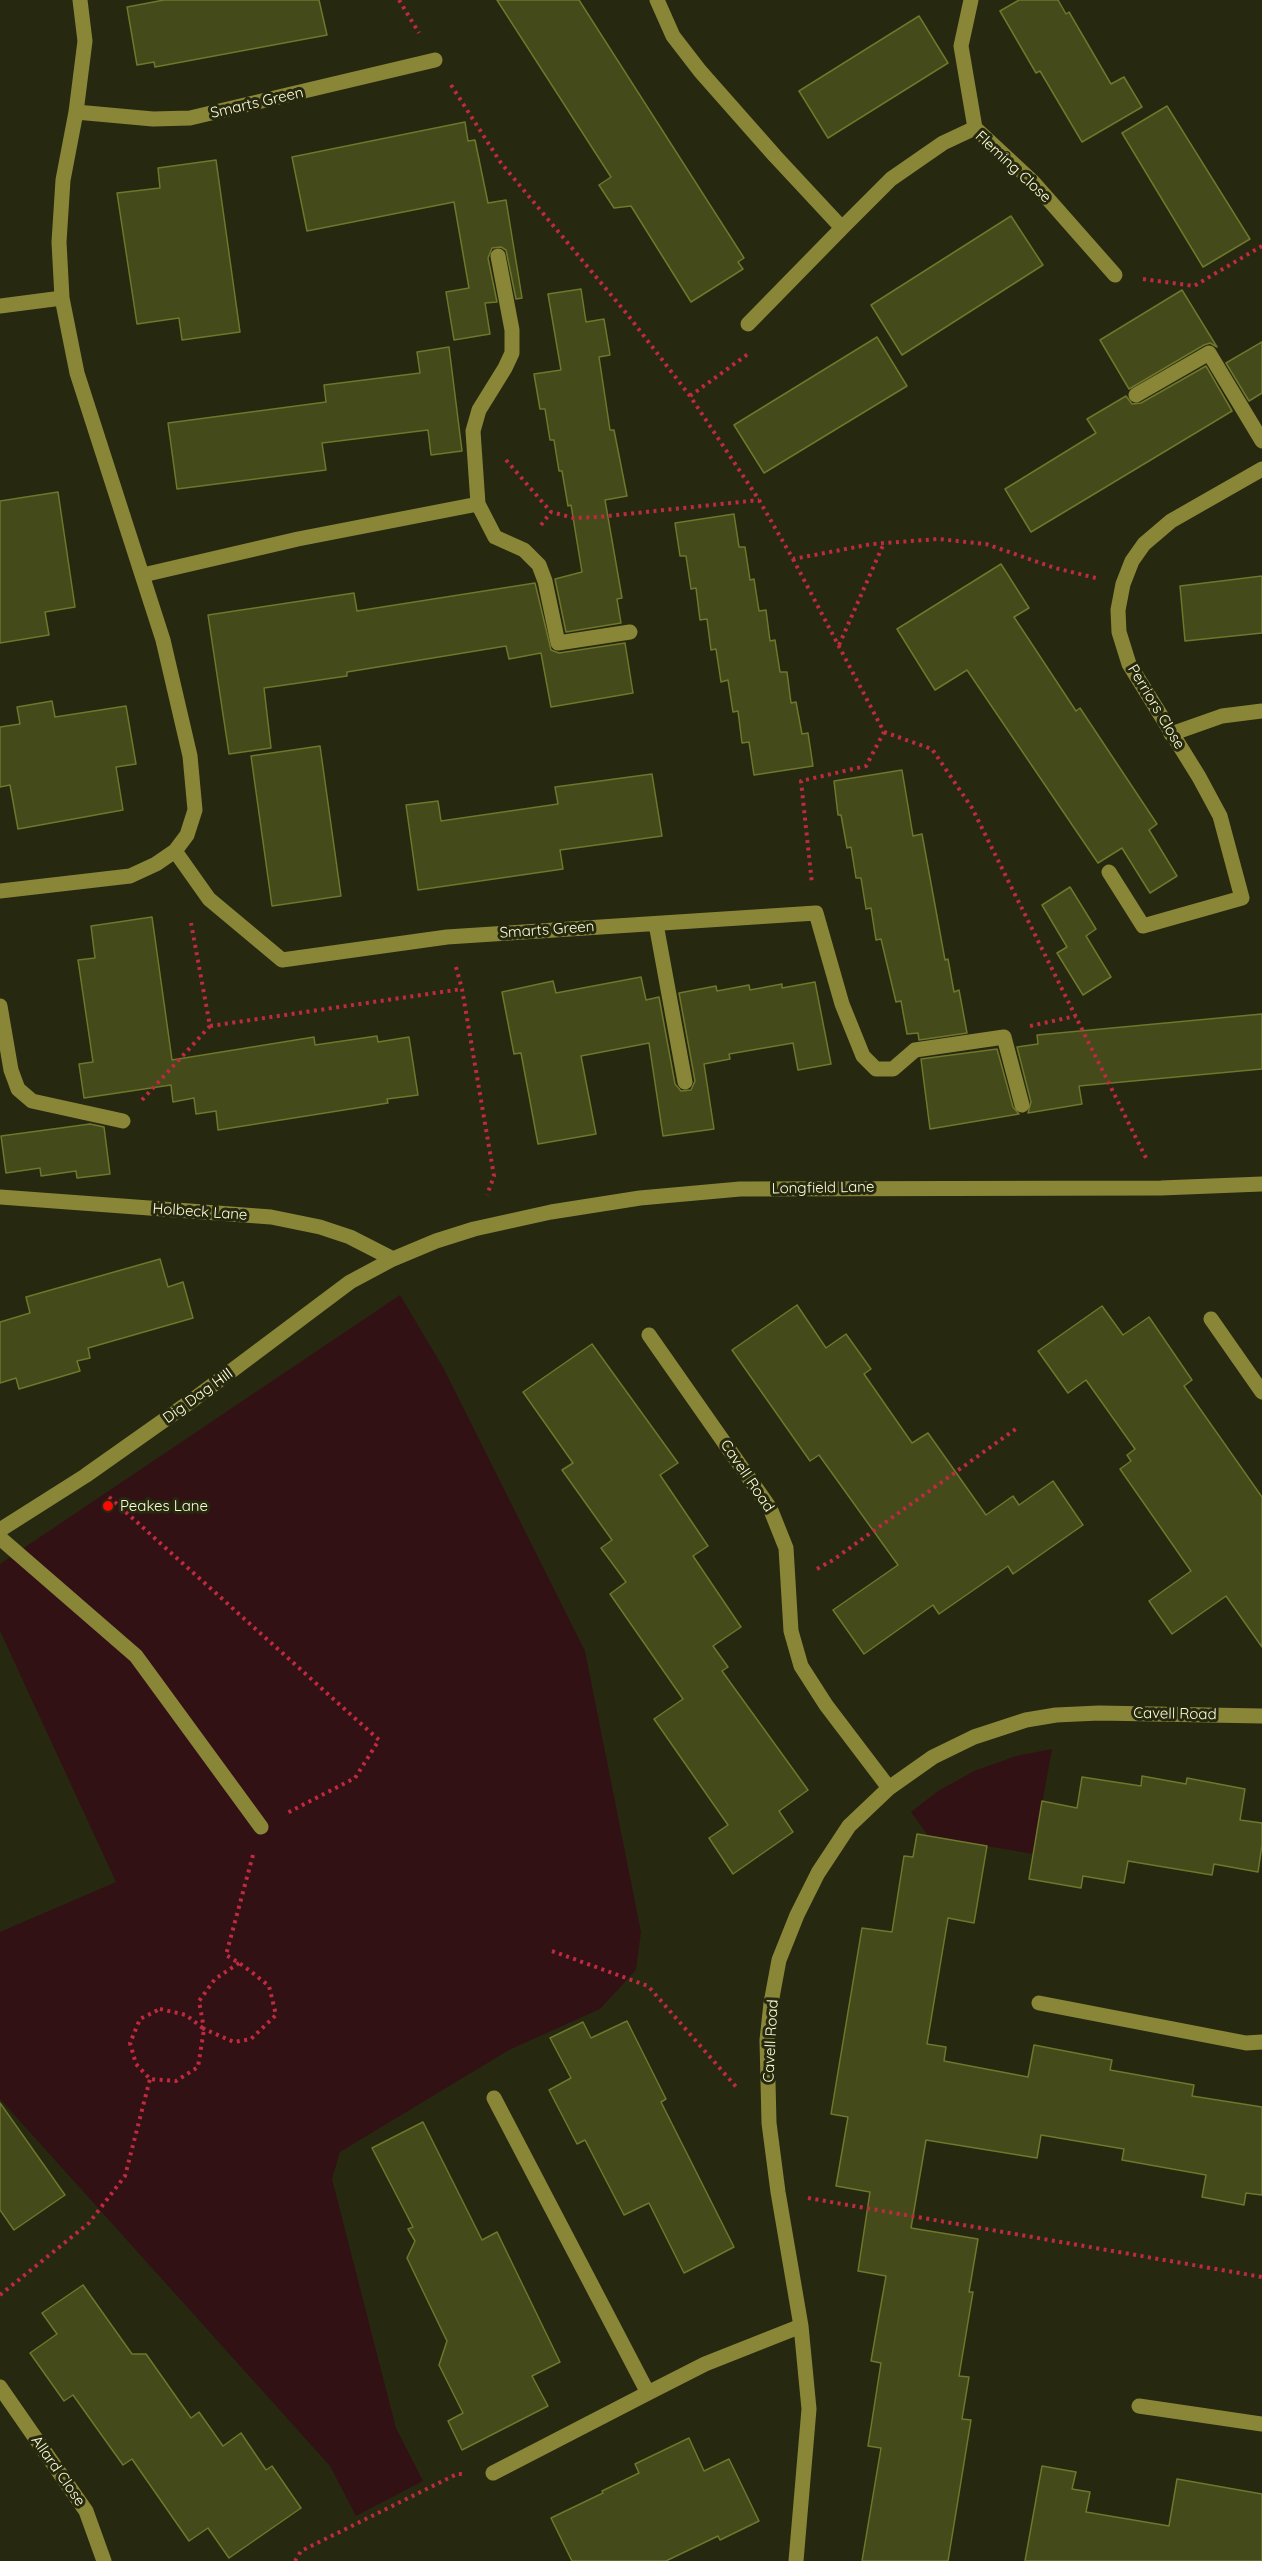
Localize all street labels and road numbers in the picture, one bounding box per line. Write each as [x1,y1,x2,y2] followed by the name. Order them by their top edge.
[209,84,305,122] street label: Smarts Green
[971,127,1055,207] street label: Fleming Close
[1124,661,1188,753] street label: Perriors Close
[499,918,595,942] street label: Smarts Green
[771,1178,875,1198] street label: Longfield Lane
[152,1200,248,1224] street label: Holbeck Lane
[160,1365,236,1427] street label: Dig Dag Hill
[716,1436,778,1516] street label: Cavell Road
[1133,1704,1217,1724] street label: Cavell Road
[760,1999,782,2083] street label: Cavell Road
[27,2432,89,2510] street label: Allard Close

